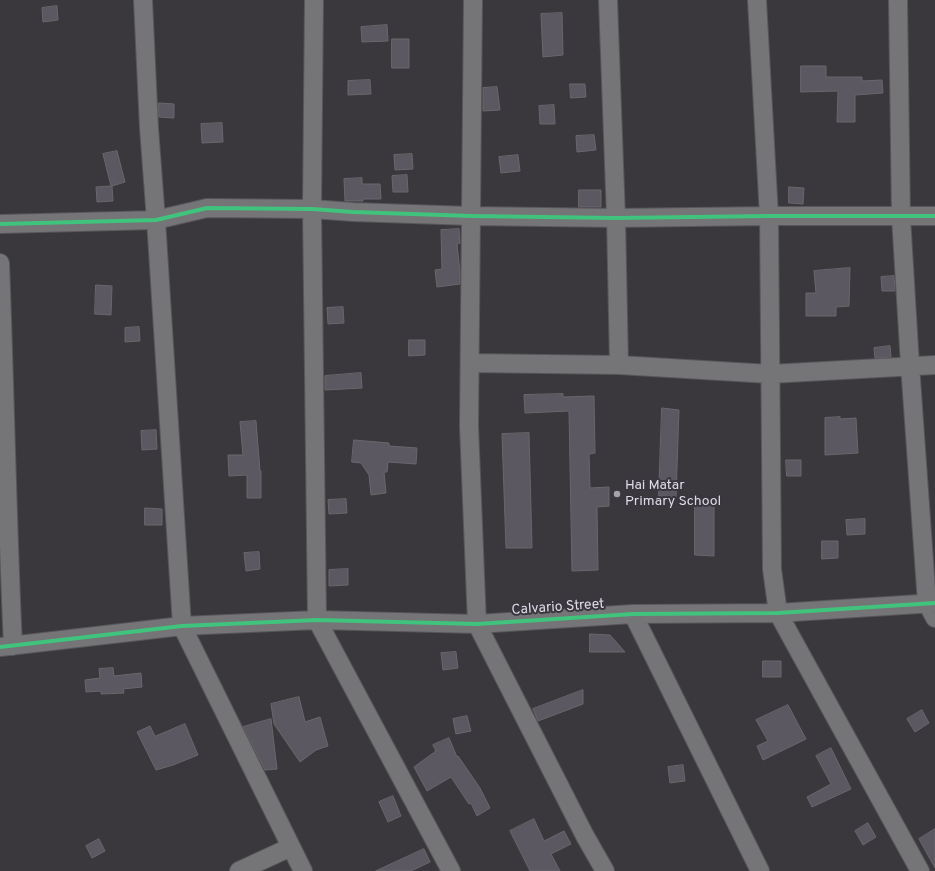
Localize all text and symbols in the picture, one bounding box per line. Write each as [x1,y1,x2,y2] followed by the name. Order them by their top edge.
[625,478,721,510] place label: Hai Matar Primary School
[612,489,622,499] marker: Hai Matar Primary School
[511,596,605,620] street label: Calvario Street

